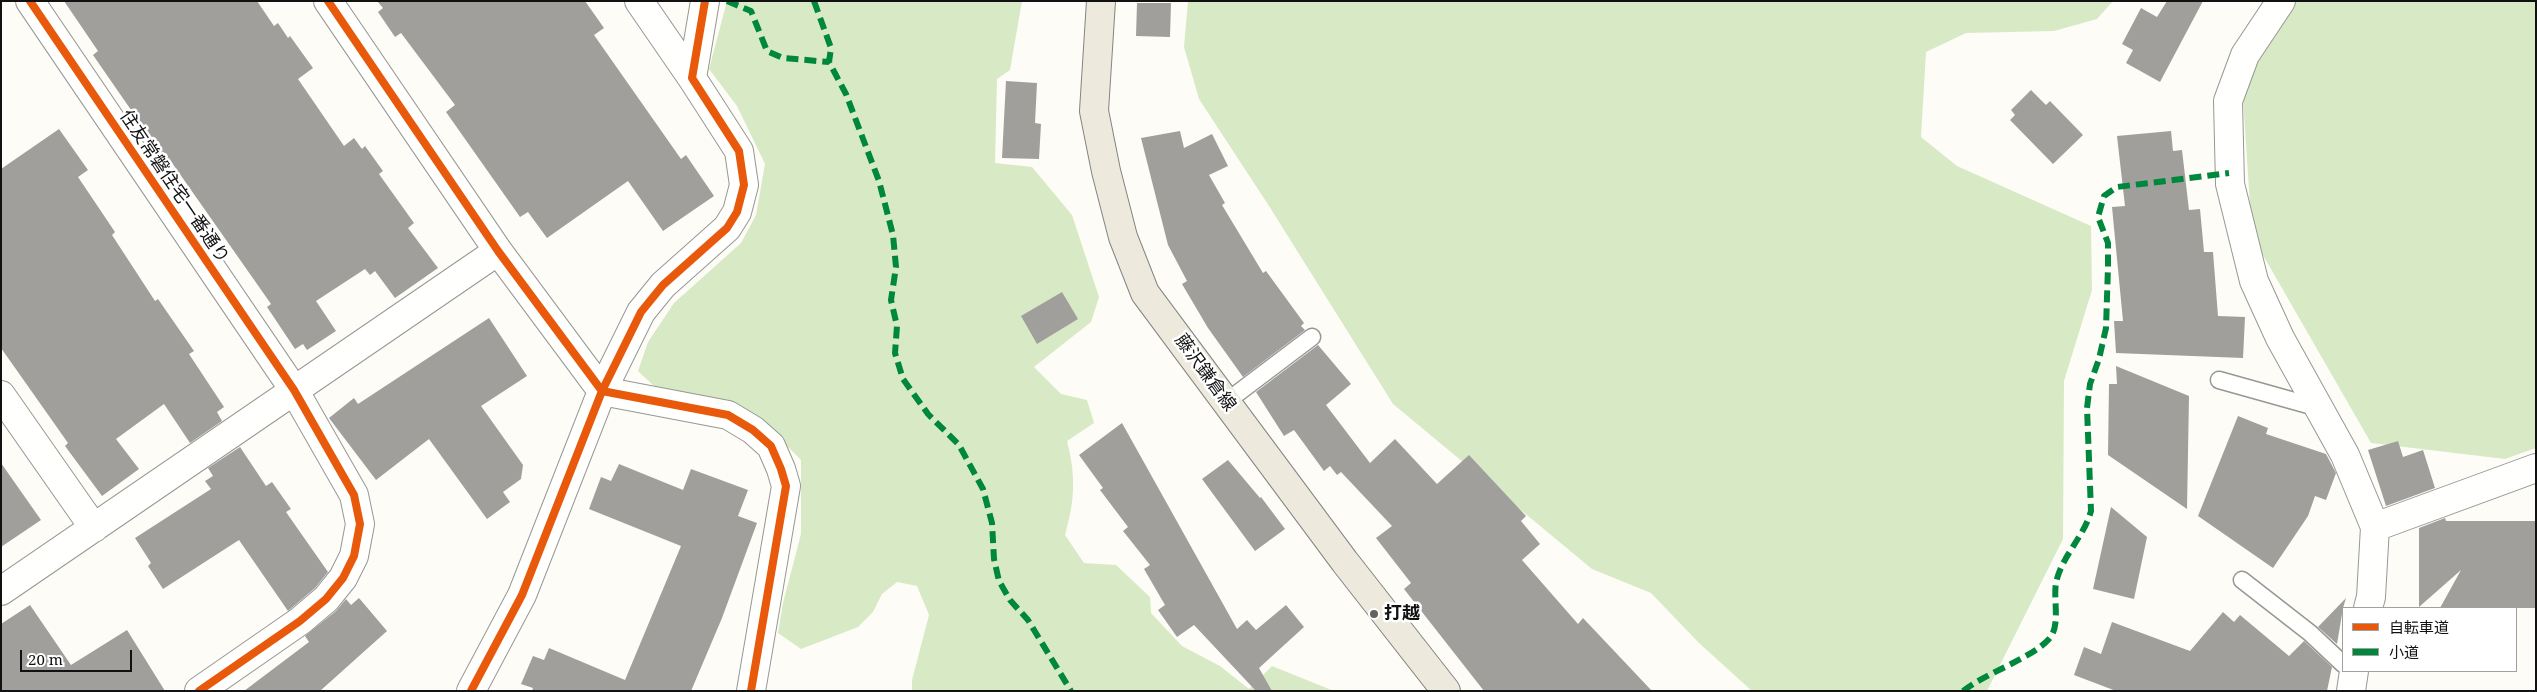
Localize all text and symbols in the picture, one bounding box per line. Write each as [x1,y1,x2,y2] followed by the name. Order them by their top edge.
[115,106,233,268] street label: 住友常磐住宅一番通り
[1170,330,1240,416] street label: 藤沢鎌倉線
[1384,603,1420,625] place label: 打越
[2342,607,2517,672] legend
[1368,608,1380,620] marker: 打越
[2389,617,2449,637] text: 自転車道
[22,640,135,672] scale bar
[2389,642,2419,662] text: 小道
[28,649,63,669] text: 20 m

